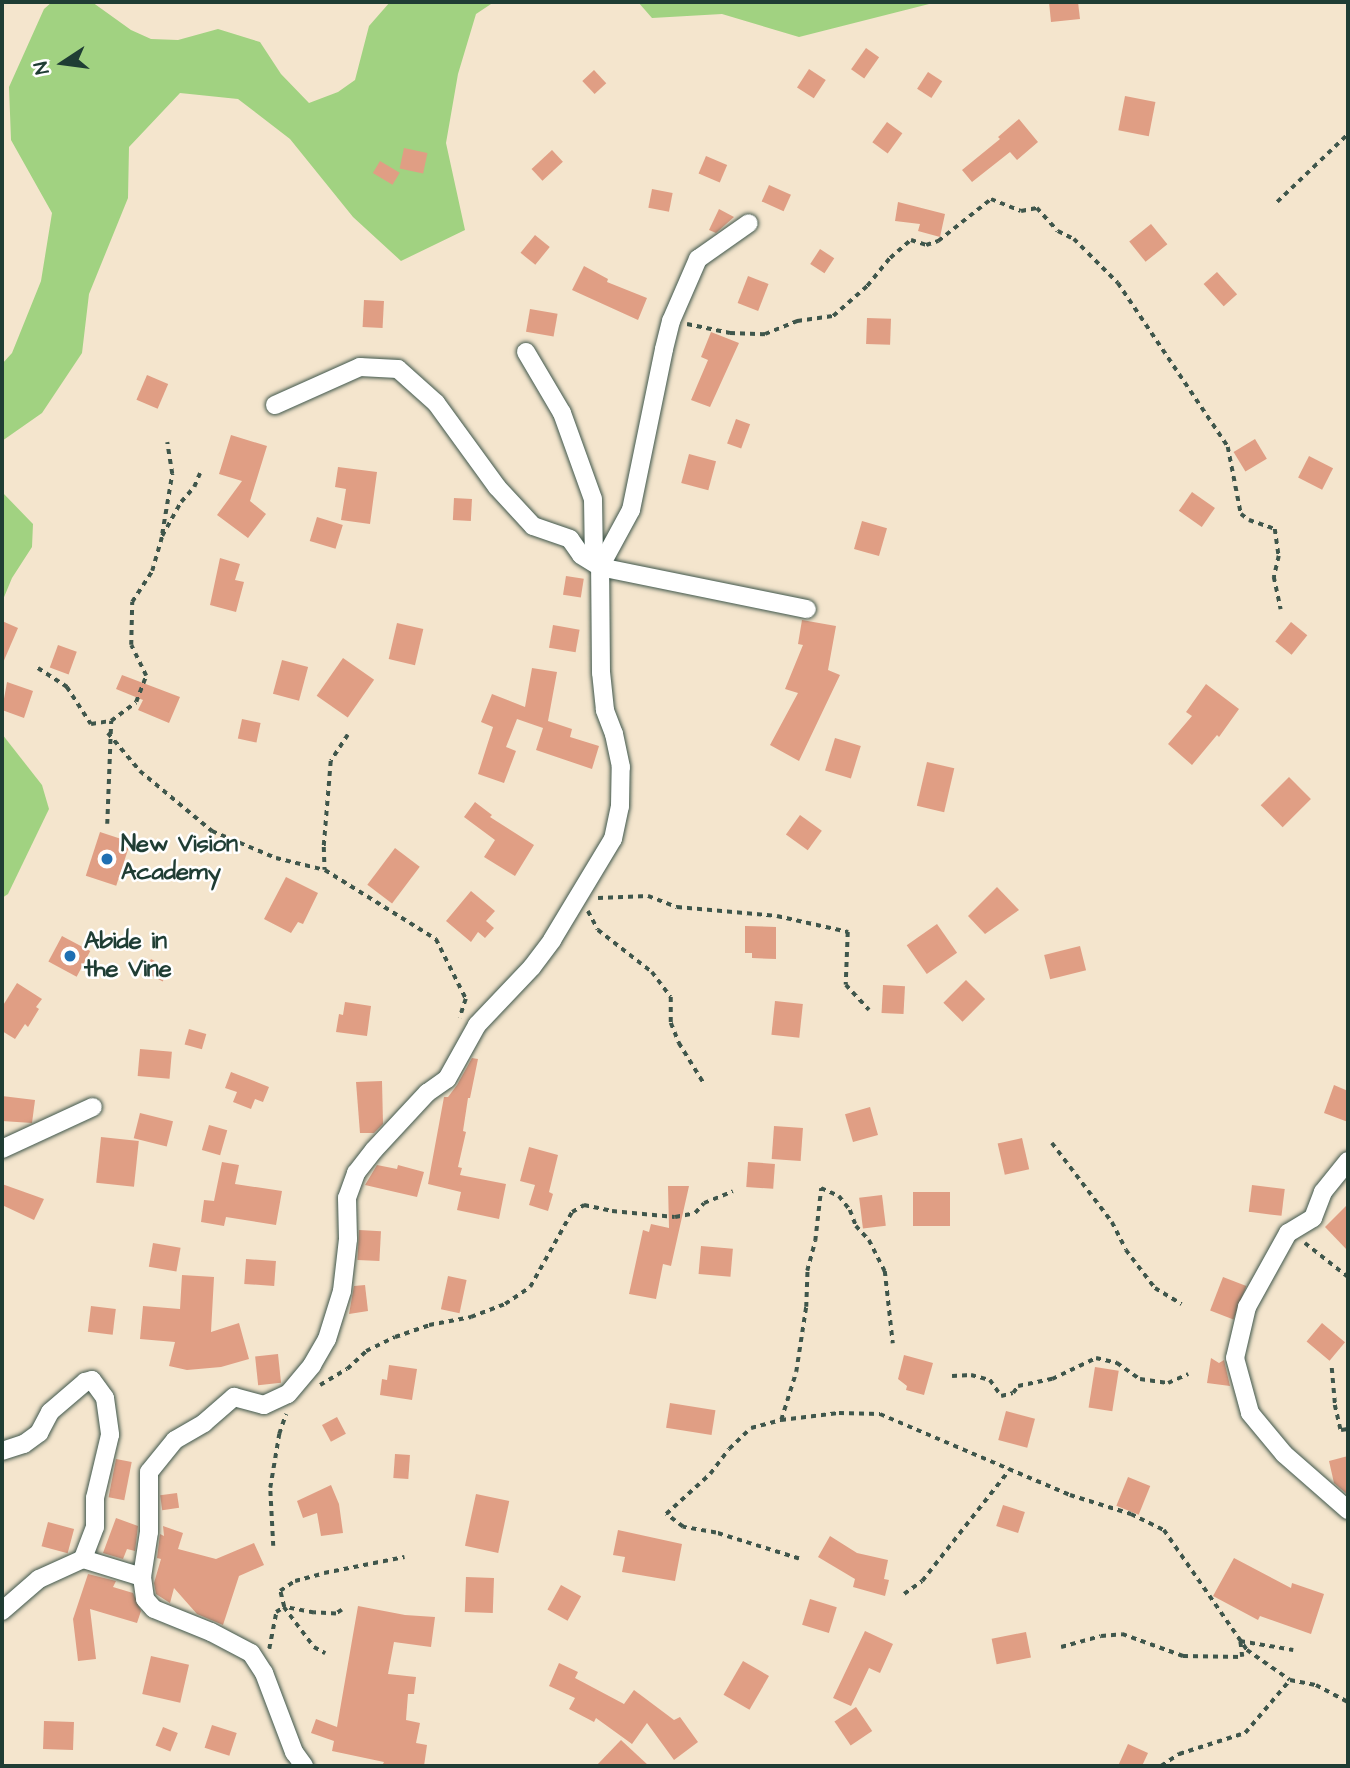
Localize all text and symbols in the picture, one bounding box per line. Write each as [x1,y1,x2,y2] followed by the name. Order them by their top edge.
[28,28,98,98] north arrow
[28,59,57,77] text: N
[121,831,238,887] place label: New Vision Academy
[99,851,115,867] marker: New Vision Academy
[84,928,172,984] place label: Abide in the Vine
[62,948,78,964] marker: Abide in the Vine

